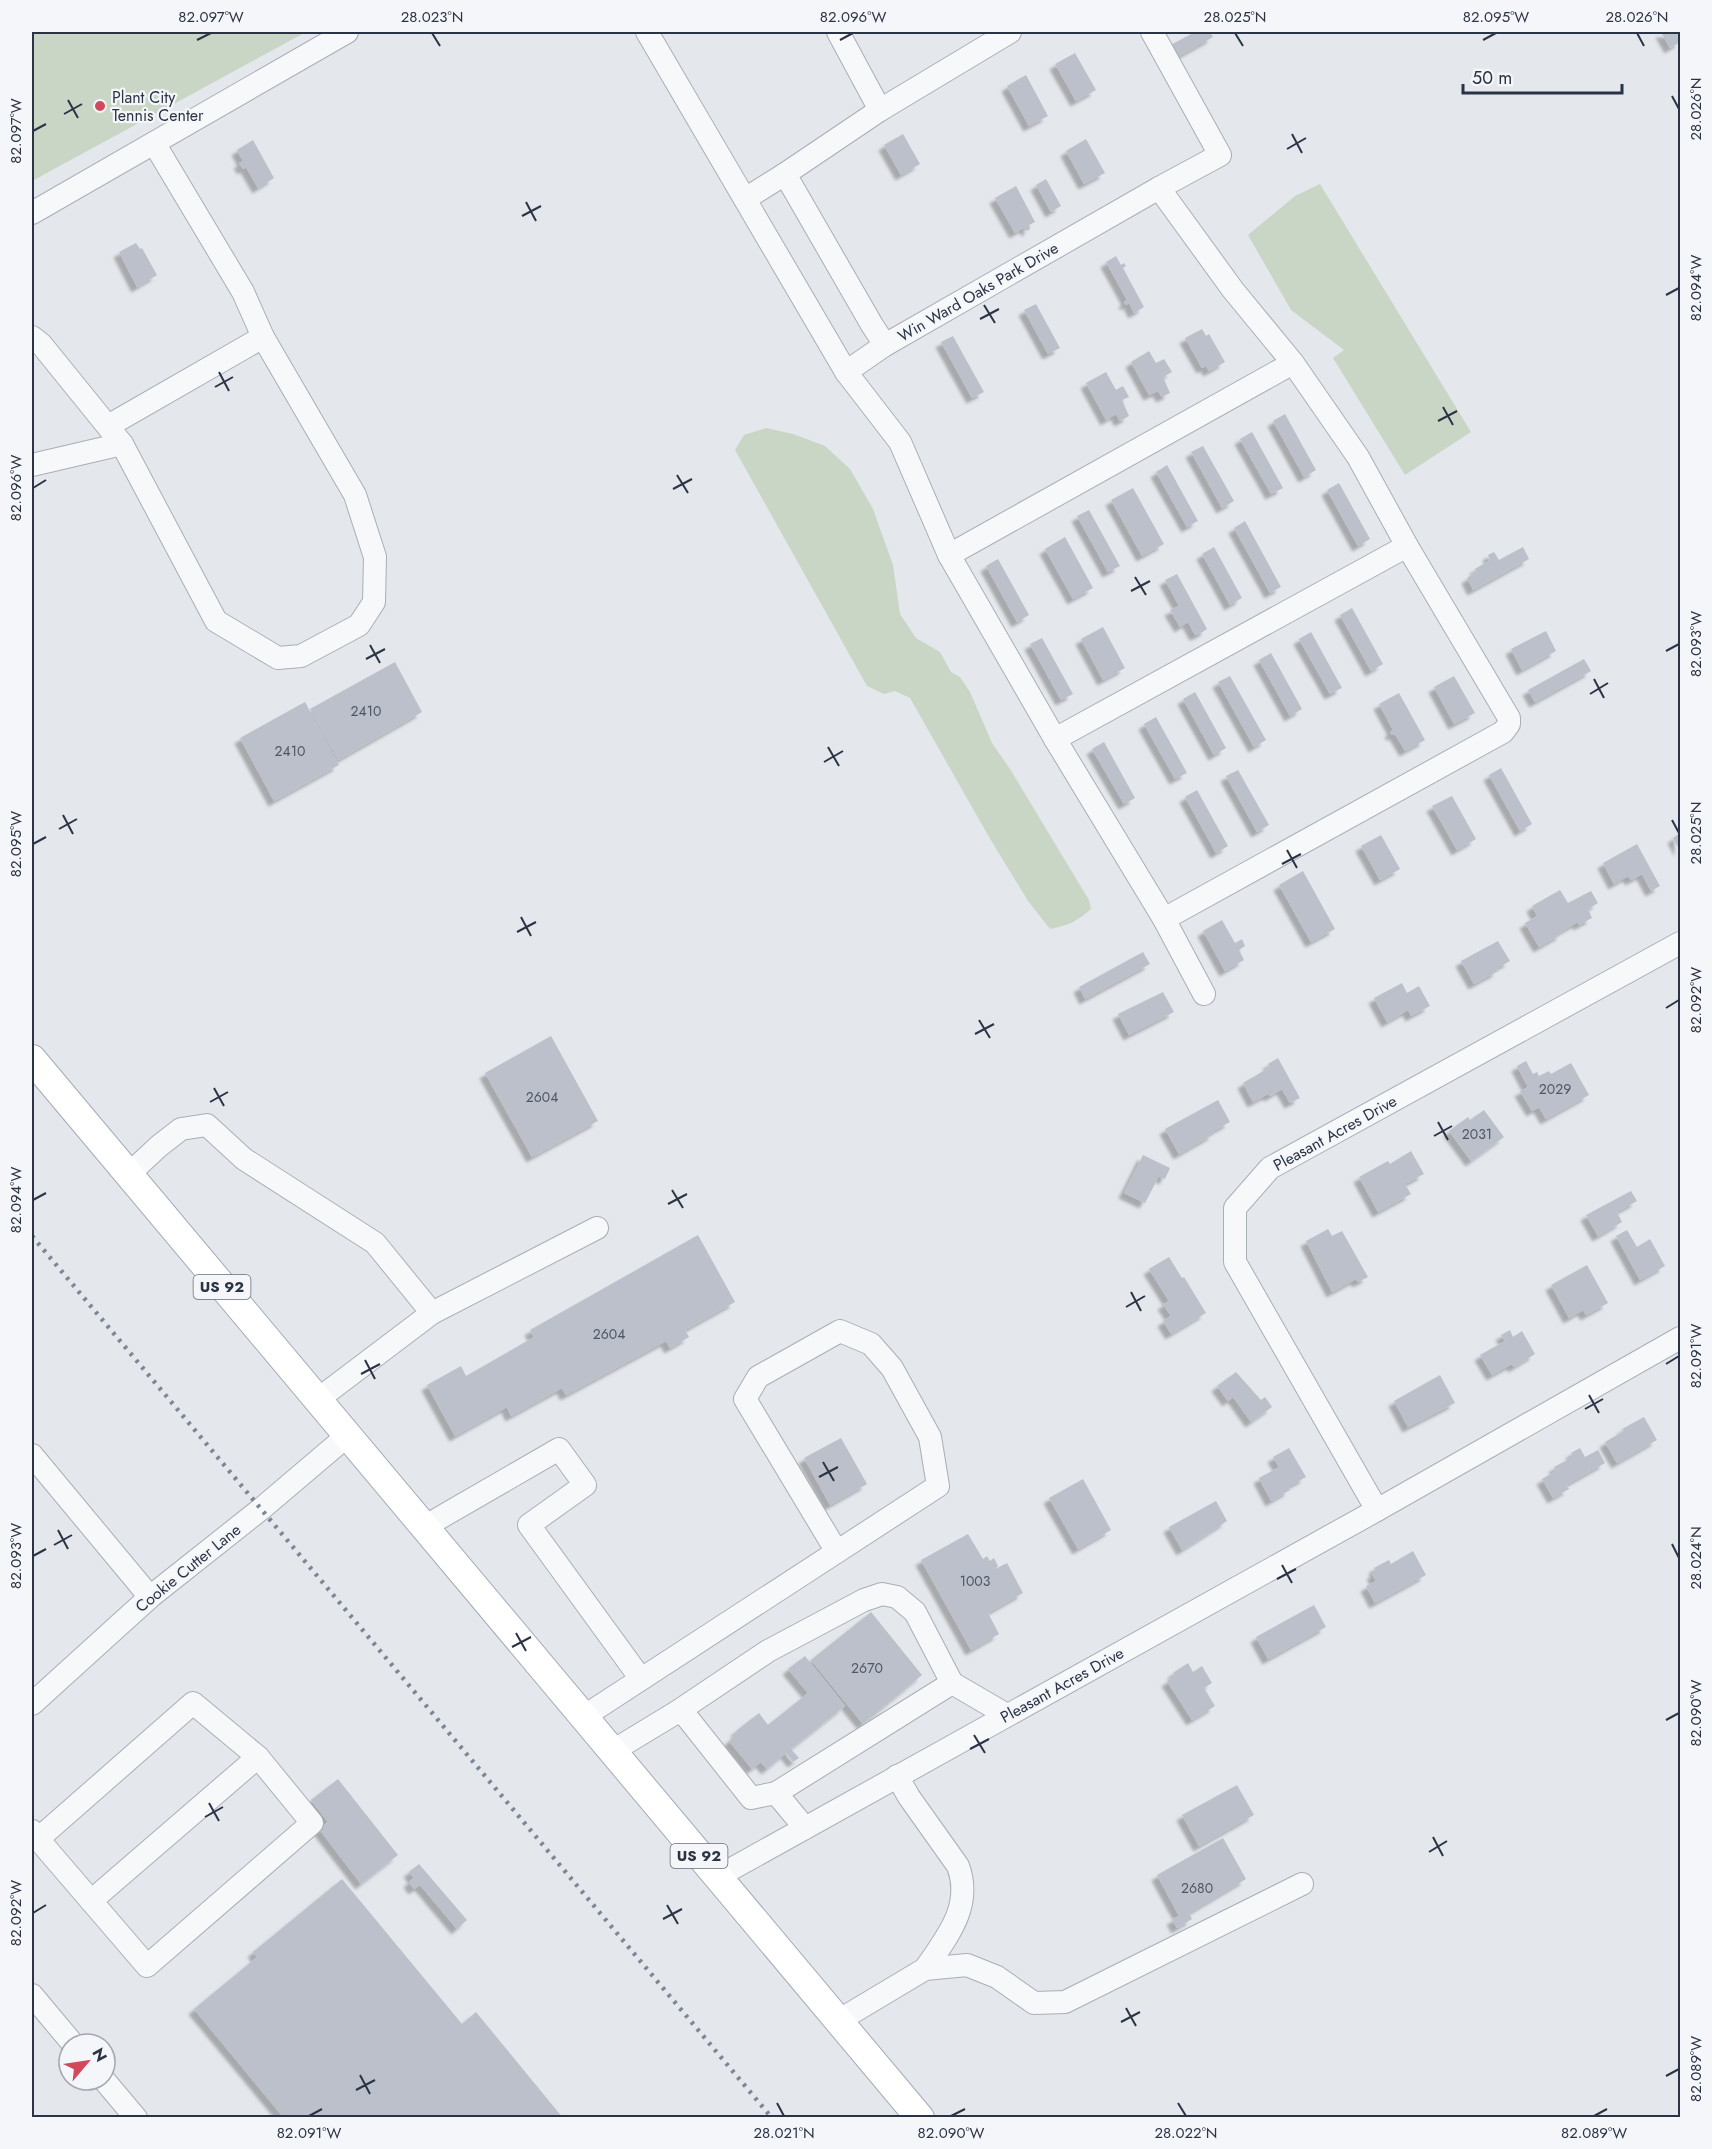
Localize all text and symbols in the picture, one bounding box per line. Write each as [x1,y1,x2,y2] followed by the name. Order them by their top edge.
[178,6,244,28] text: 82.097°W
[401,6,463,28] text: 28.023°N
[820,6,886,28] text: 82.096°W
[1204,6,1266,28] text: 28.025°N
[1463,6,1529,28] text: 82.095°W
[1606,6,1668,28] text: 28.026°N
[1463,57,1622,95] scale bar
[1472,65,1512,91] text: 50 m
[1685,78,1707,140] text: 28.026°N
[112,86,204,127] place label: Plant City Tennis Center
[5,98,27,164] text: 82.097°W
[93,99,107,113] marker: Plant City Tennis Center
[893,237,1063,347] street label: Win Ward Oaks Park Drive
[1685,255,1707,321] text: 82.094°W
[5,455,27,521] text: 82.096°W
[1685,611,1707,677] text: 82.093°W
[351,701,381,721] house number: 2410
[275,741,305,761] house number: 2410
[1685,802,1707,864] text: 28.025°N
[5,811,27,877] text: 82.095°W
[1685,967,1707,1033] text: 82.092°W
[1539,1079,1571,1099] house number: 2029
[526,1087,558,1107] house number: 2604
[1269,1089,1401,1177] street label: Pleasant Acres Drive
[1462,1124,1492,1144] house number: 2031
[5,1167,27,1233] text: 82.094°W
[194,1275,250,1299] road number: US 92
[593,1324,625,1344] house number: 2604
[1685,1324,1707,1388] text: 82.091°W
[130,1518,246,1618] street label: Cookie Cutter Lane
[5,1523,27,1589] text: 82.093°W
[1685,1526,1707,1590] text: 28.024°N
[960,1571,991,1591] house number: 1003
[996,1641,1128,1729] street label: Pleasant Acres Drive
[851,1658,883,1678] house number: 2670
[1685,1679,1707,1746] text: 82.090°W
[670,1844,728,1868] road number: US 92
[1181,1878,1213,1898] house number: 2680
[5,1880,27,1946] text: 82.092°W
[57,2032,117,2092] north arrow
[1685,2036,1707,2102] text: 82.089°W
[87,2044,113,2066] text: N
[277,2122,341,2144] text: 82.091°W
[753,2122,815,2144] text: 28.021°N
[918,2122,985,2144] text: 82.090°W
[1155,2122,1217,2144] text: 28.022°N
[1561,2122,1627,2144] text: 82.089°W

